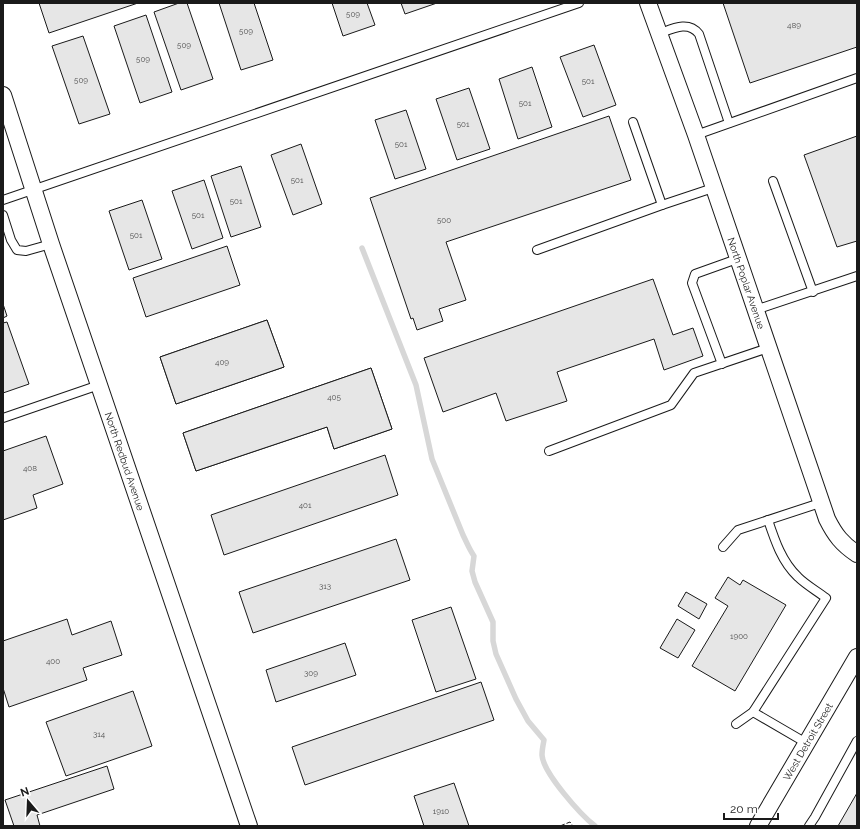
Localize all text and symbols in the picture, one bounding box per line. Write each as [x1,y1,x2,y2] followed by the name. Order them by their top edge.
[346,9,360,19] house number: 509
[787,20,801,30] house number: 489
[239,26,253,36] house number: 509
[177,40,191,50] house number: 509
[136,54,150,64] house number: 509
[74,75,88,85] house number: 509
[582,76,595,86] house number: 501
[519,98,532,108] house number: 501
[457,119,470,129] house number: 501
[395,139,408,149] house number: 501
[291,175,304,185] house number: 501
[230,196,243,206] house number: 501
[192,210,205,220] house number: 501
[437,215,451,225] house number: 500
[130,230,143,240] house number: 501
[725,236,767,331] street label: North Poplar Avenue
[215,357,229,367] house number: 409
[327,392,341,402] house number: 405
[103,411,146,512] street label: North Redbud Avenue
[23,463,37,473] house number: 408
[299,500,312,510] house number: 401
[319,581,331,591] house number: 313
[730,631,748,641] house number: 1900
[46,656,60,666] house number: 400
[304,668,318,678] house number: 309
[781,700,835,782] street label: West Detroit Street
[93,729,106,739] house number: 314
[8,781,48,821] north arrow
[19,785,31,800] text: N
[724,795,778,821] scale bar
[730,802,758,816] text: 20 m
[433,806,449,816] house number: 1910

